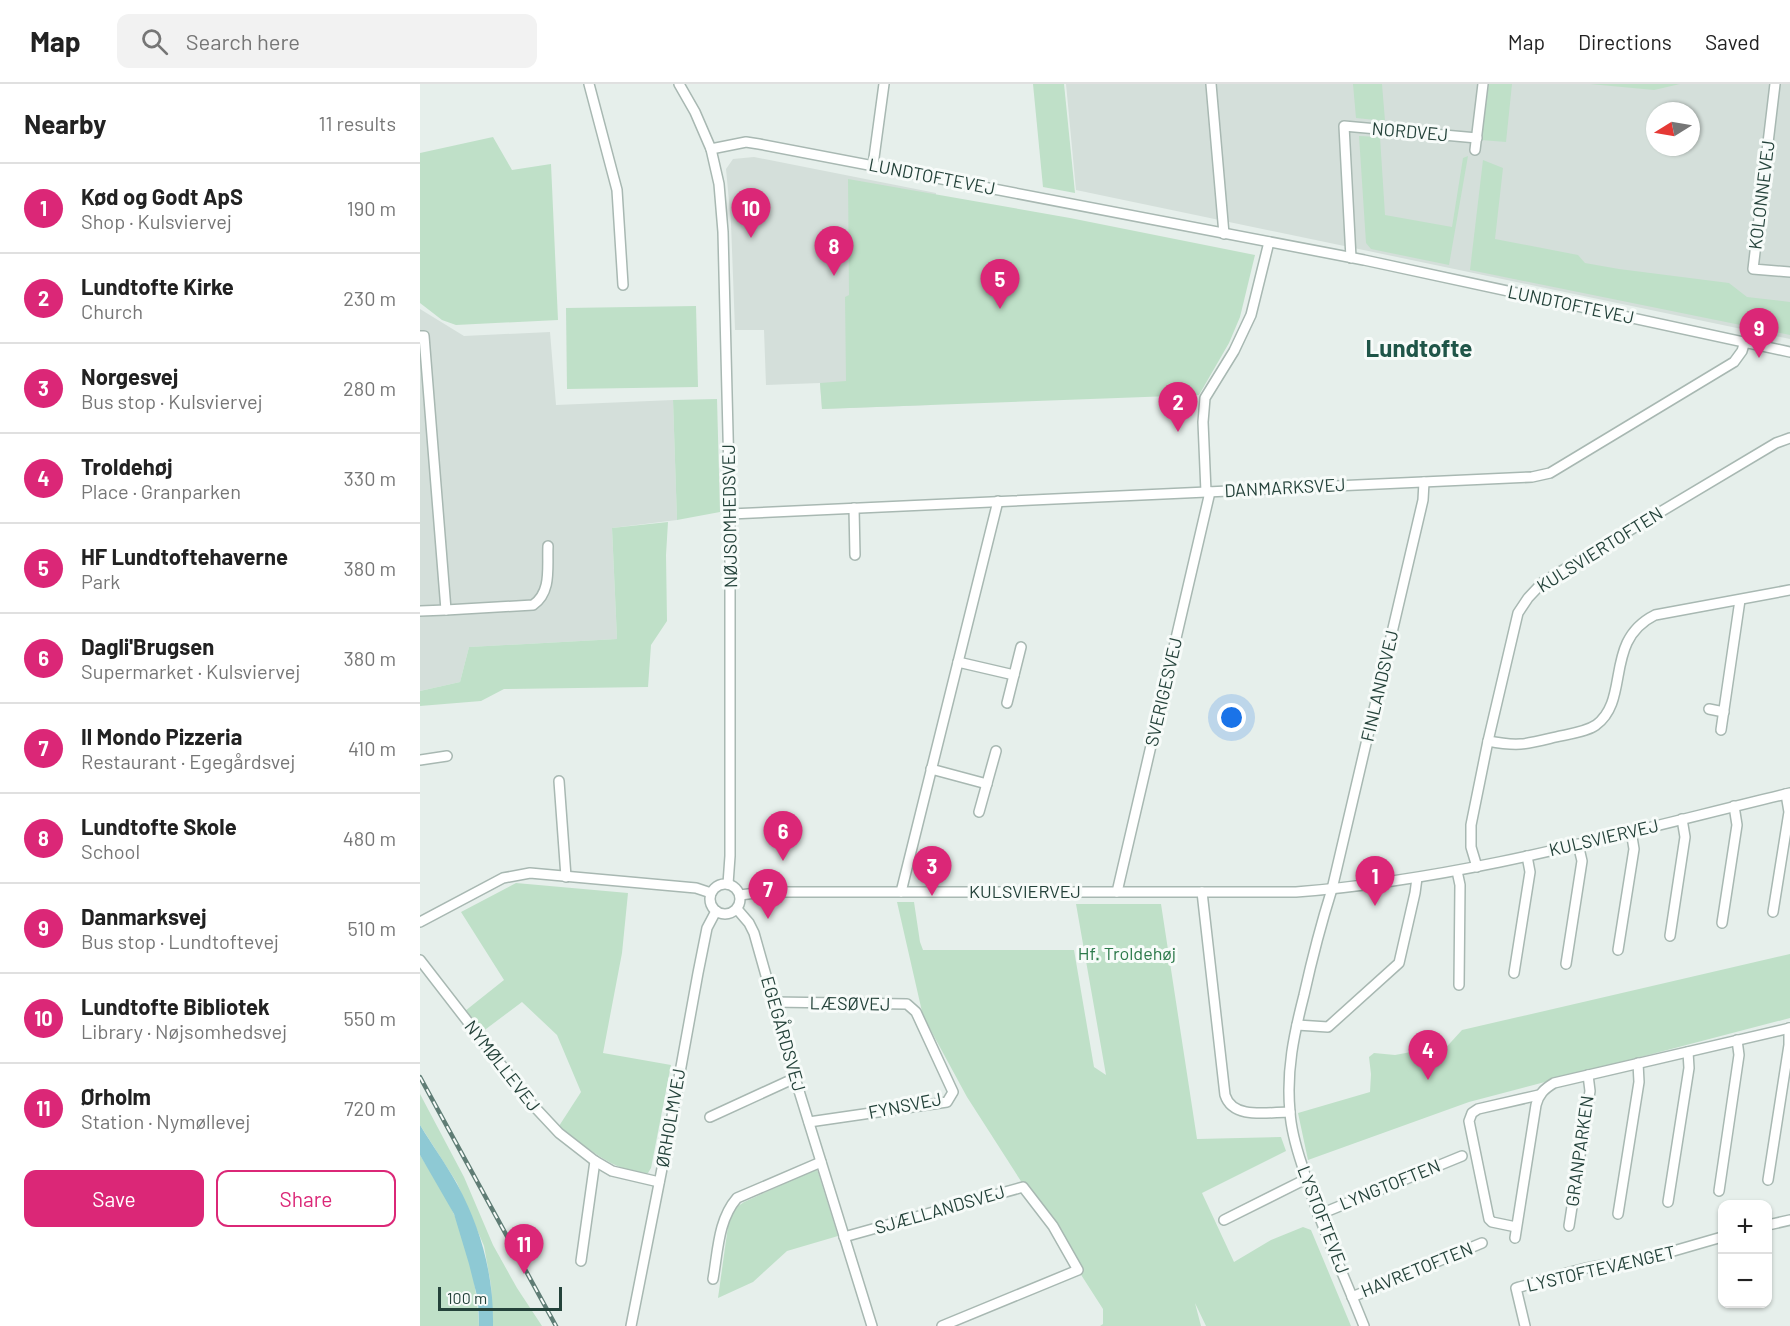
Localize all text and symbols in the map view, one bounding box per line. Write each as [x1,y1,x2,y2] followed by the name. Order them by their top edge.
[117,14,537,68] search box
[30,24,81,58] text: Map
[138,25,171,58] icon: search
[186,28,300,54] text: Search here
[1508,29,1545,54] text: Map
[1578,29,1672,54] text: Directions
[1705,29,1760,54] text: Saved
[1646,102,1700,156] north arrow
[24,108,106,139] text: Nearby
[318,111,396,135] text: 11 results
[1371,117,1449,145] street label: NORDVEJ
[1743,139,1779,251] street label: KOLONNEVEJ
[867,153,997,199] street label: LUNDTOFTEVEJ
[81,183,243,209] text: Kød og Godt ApS
[732,188,770,238] pin: 10
[40,196,47,220] text: 1
[347,196,396,220] text: 190 m
[81,209,232,233] text: Shop · Kulsviervej
[814,226,854,276] pin: 8
[980,260,1020,309] pin: 5
[81,273,234,299] text: Lundtofte Kirke
[1506,280,1636,328] street label: LUNDTOFTEVEJ
[38,286,49,310] text: 2
[343,286,396,310] text: 230 m
[81,299,143,323] text: Church
[1740,308,1778,358] pin: 9
[1366,333,1472,362] district label: Lundtofte
[81,363,178,389] text: Norgesvej
[38,376,49,400] text: 3
[343,376,396,400] text: 280 m
[1158,382,1197,432] pin: 2
[81,389,263,413] text: Bus stop · Kulsviervej
[717,444,741,588] street label: NØJSOMHEDSVEJ
[81,453,173,479] text: Troldehøj
[37,466,50,490] text: 4
[344,466,396,490] text: 330 m
[1224,473,1346,501] street label: DANMARKSVEJ
[81,479,241,503] text: Place · Granparken
[1532,502,1667,597] street label: KULSVIERTOFTEN
[81,543,288,569] text: HF Lundtoftehaverne
[38,556,49,580] text: 5
[343,556,396,580] text: 380 m
[81,569,120,593] text: Park
[1355,628,1403,744] street label: FINLANDSVEJ
[81,633,214,659] text: Dagli'Brugsen
[1140,635,1186,748] street label: SVERIGESVEJ
[38,646,49,670] text: 6
[343,646,396,670] text: 380 m
[81,659,300,683] text: Supermarket · Kulsviervej
[1217,703,1246,732] your location
[81,723,242,749] text: Il Mondo Pizzeria
[39,736,48,760] text: 7
[348,736,396,760] text: 410 m
[81,749,295,773] text: Restaurant · Egegårdsvej
[764,812,802,861] pin: 6
[81,813,237,839] text: Lundtofte Skole
[1547,814,1661,860] street label: KULSVIERVEJ
[38,826,49,850] text: 8
[343,826,396,850] text: 480 m
[81,839,140,863] text: School
[912,846,952,896] pin: 3
[1356,856,1394,906] pin: 1
[748,870,788,919] pin: 7
[969,880,1081,902] street label: KULSVIERVEJ
[81,903,207,929] text: Danmarksvej
[38,916,49,940] text: 9
[347,916,396,940] text: 510 m
[81,929,279,953] text: Bus stop · Lundtoftevej
[1078,942,1176,964] park label: Hf. Troldehøj
[757,974,811,1094] street label: EGEGÅRDSVEJ
[809,991,891,1015] street label: LÆSØVEJ
[81,993,270,1019] text: Lundtofte Bibliotek
[34,1006,53,1030] text: 10
[344,1006,396,1030] text: 550 m
[460,1015,545,1115] street label: NYMØLLEVEJ
[81,1019,287,1043] text: Library · Nøjsomhedsvej
[1408,1030,1448,1080] pin: 4
[651,1067,690,1169] street label: ØRHOLMVEJ
[81,1083,151,1109] text: Ørholm
[866,1087,943,1123] street label: FYNSVEJ
[1560,1094,1598,1208] street label: GRANPARKEN
[36,1096,51,1120] text: 11
[344,1096,396,1120] text: 720 m
[81,1109,250,1133] text: Station · Nymøllevej
[1336,1154,1443,1214] street label: LYNGTOFTEN
[1293,1163,1355,1277] street label: LYSTOFTEVEJ
[24,1170,204,1227] button: Save
[216,1170,396,1227] button: Share
[872,1180,1007,1238] street label: SJÆLLANDSVEJ
[1718,1200,1772,1308] map controls
[1718,1200,1772,1254] button: +
[504,1224,544,1274] pin: 11
[1358,1237,1476,1301] street label: HAVRETOFTEN
[1524,1240,1677,1296] street label: LYSTOFTEVÆNGET
[1718,1254,1772,1308] button: −
[438,1284,562,1312] scale bar
[447,1288,487,1307] text: 100 m

